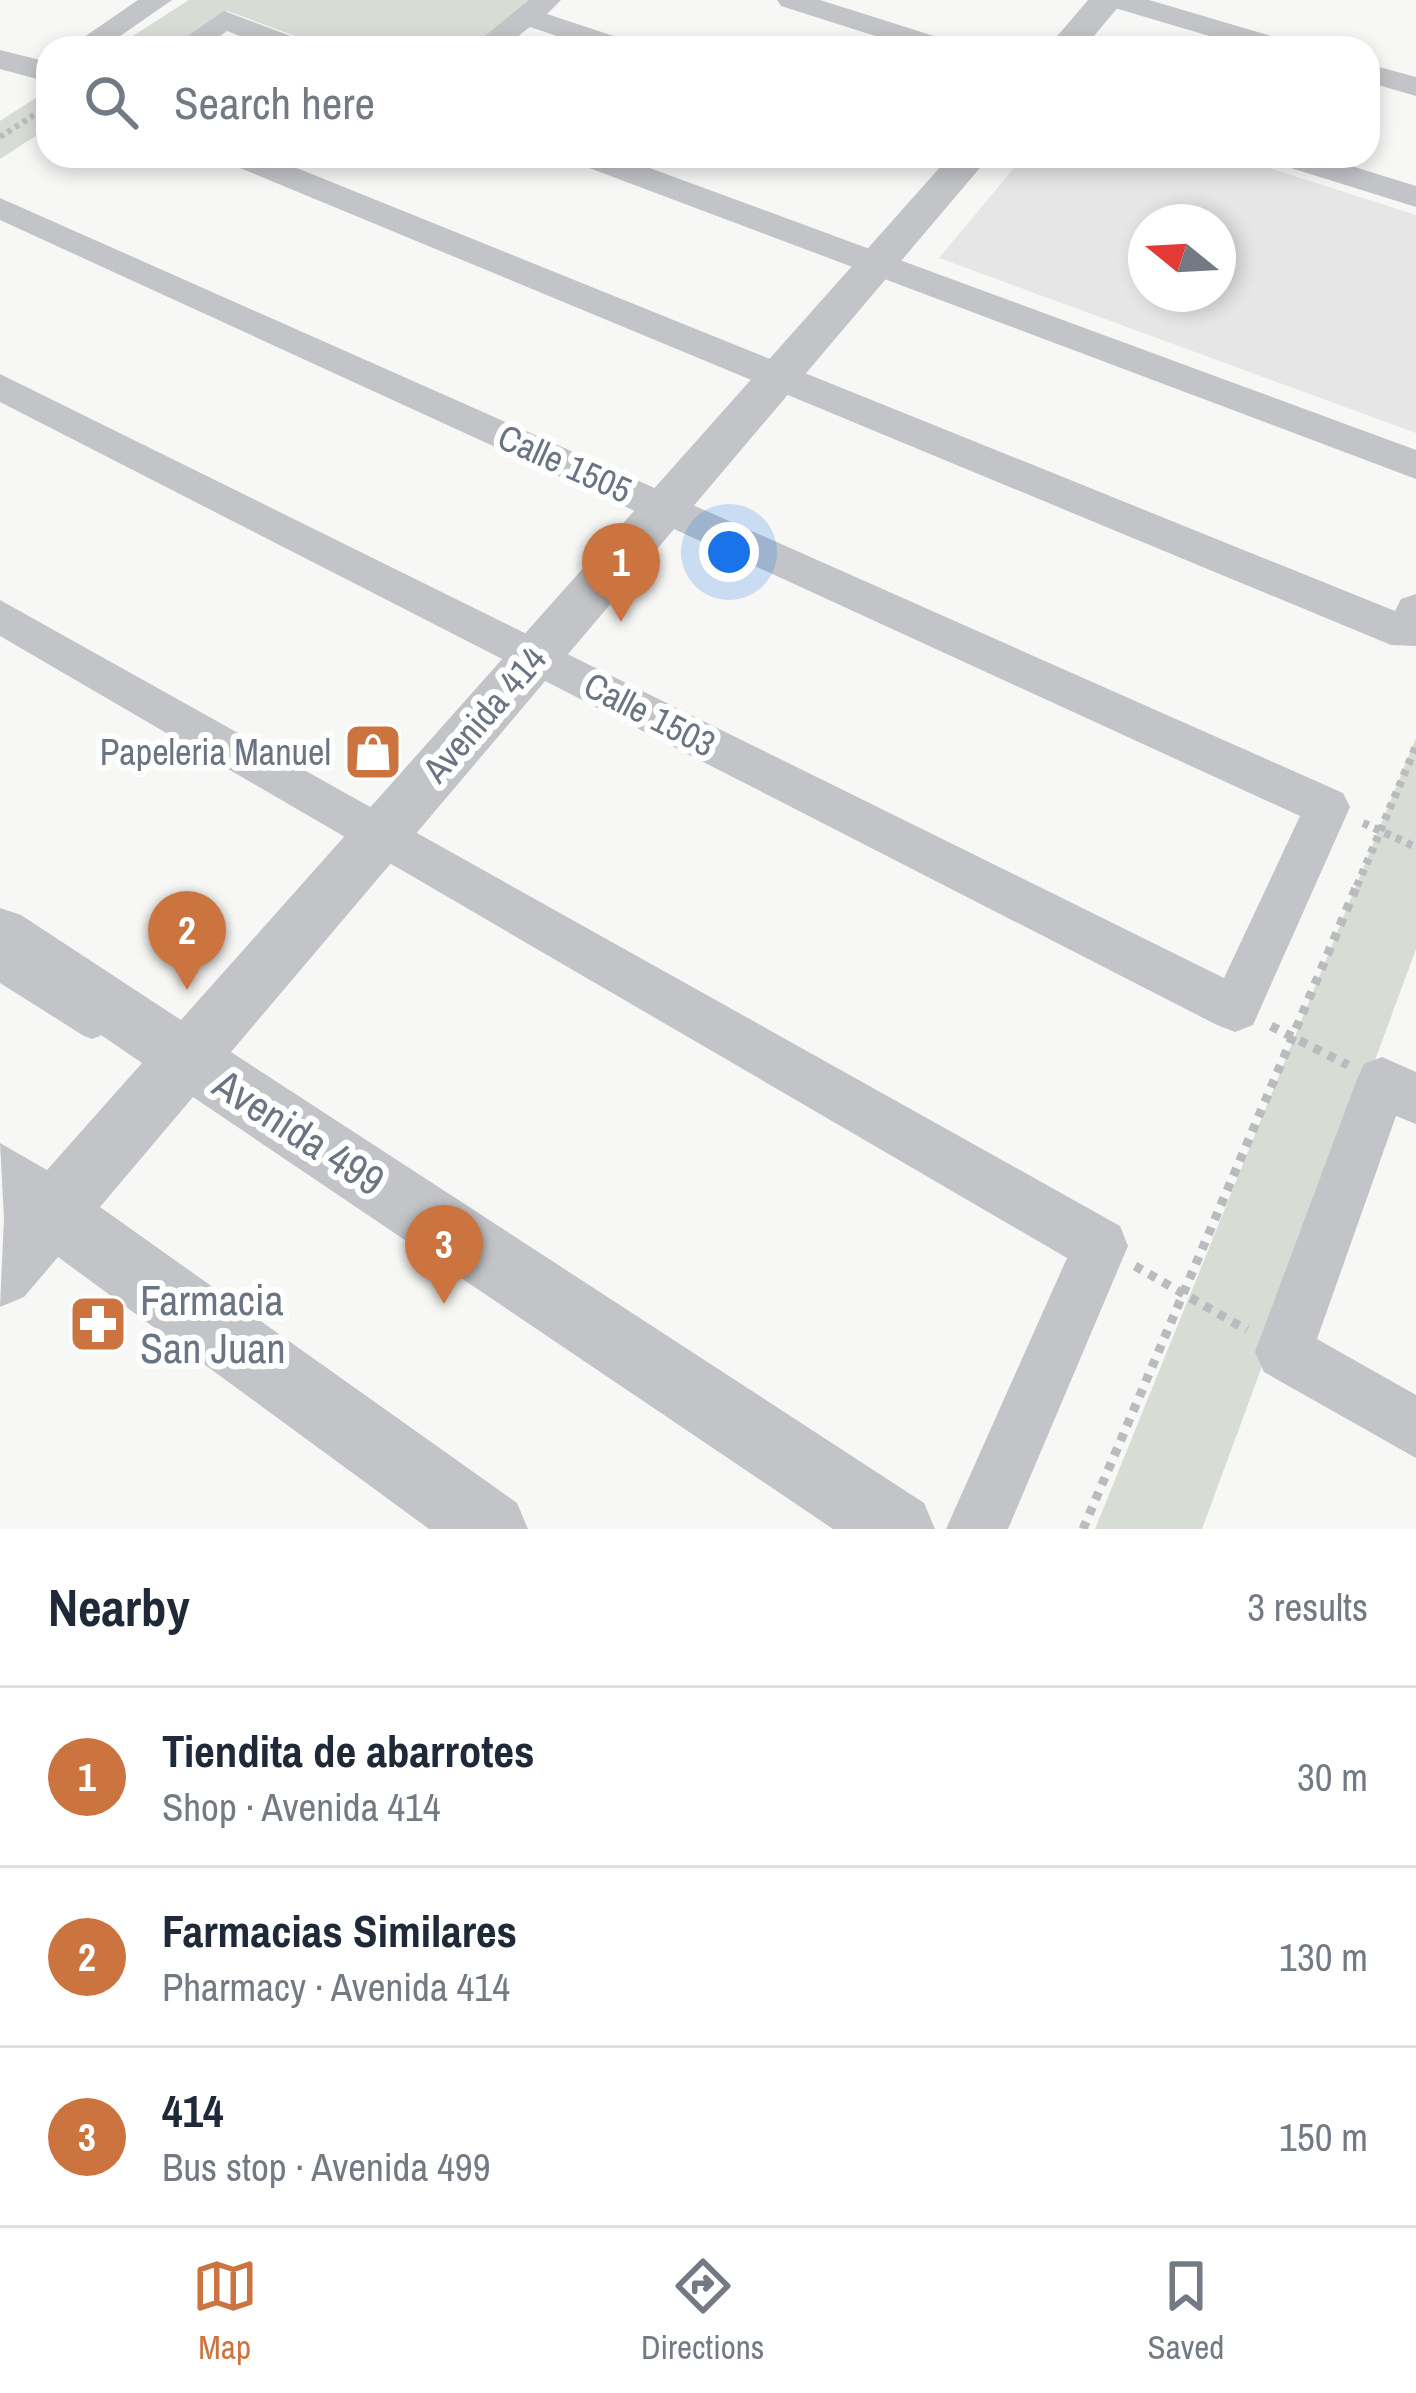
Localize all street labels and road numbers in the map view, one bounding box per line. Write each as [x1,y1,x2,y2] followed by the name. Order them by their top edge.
[491,412,639,514] street label: Calle 1505
[411,636,556,793] street label: Avenida 414
[576,661,724,767] street label: Calle 1503
[202,1055,395,1208] street label: Avenida 499

